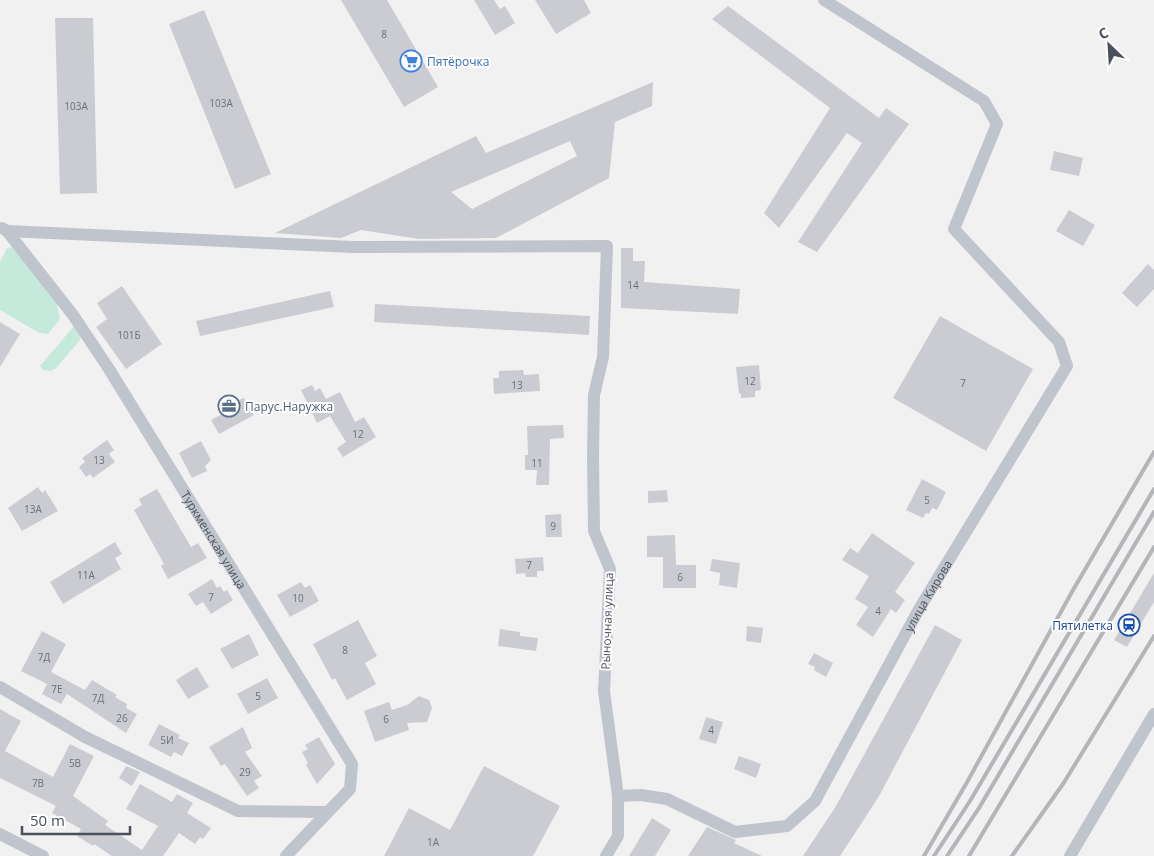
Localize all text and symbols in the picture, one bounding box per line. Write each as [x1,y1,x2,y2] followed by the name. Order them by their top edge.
[1084,20,1134,70] north arrow
[1095,22,1111,43] text: С
[381,27,387,41] house number: 8
[399,49,423,73] supermarket icon: Пятёрочка
[427,53,489,70] place label: Пятёрочка
[209,96,233,110] house number: 103А
[64,99,88,113] house number: 103А
[627,278,639,292] house number: 14
[117,328,141,342] house number: 101Б
[744,374,756,388] house number: 12
[960,376,966,390] house number: 7
[511,378,523,392] house number: 13
[217,394,241,418] office icon: Парус.Наружка
[245,398,333,415] place label: Парус.Наружка
[352,427,364,441] house number: 12
[93,453,105,467] house number: 13
[531,456,543,470] house number: 11
[177,487,251,592] street label: Туркменская улица
[924,493,930,507] house number: 5
[24,502,43,516] house number: 13А
[550,519,556,533] house number: 9
[900,556,956,635] street label: улица Кирова
[526,558,532,572] house number: 7
[77,568,96,582] house number: 11А
[677,570,683,584] house number: 6
[597,572,617,670] street label: Рыночная улица
[208,590,214,604] house number: 7
[292,591,304,605] house number: 10
[875,604,881,618] house number: 4
[1117,613,1141,637] station icon: Пятилетка
[1052,617,1113,634] place label: Пятилетка
[342,643,348,657] house number: 8
[38,650,50,664] house number: 7Д
[51,682,63,696] house number: 7Е
[255,689,261,703] house number: 5
[92,691,104,705] house number: 7Д
[116,711,128,725] house number: 26
[383,712,389,726] house number: 6
[708,723,714,737] house number: 4
[160,733,174,747] house number: 5И
[69,756,81,770] house number: 5В
[239,765,251,779] house number: 29
[32,776,44,790] house number: 7В
[22,804,130,836] scale bar
[30,810,65,830] text: 50 m
[427,835,440,849] house number: 1А

